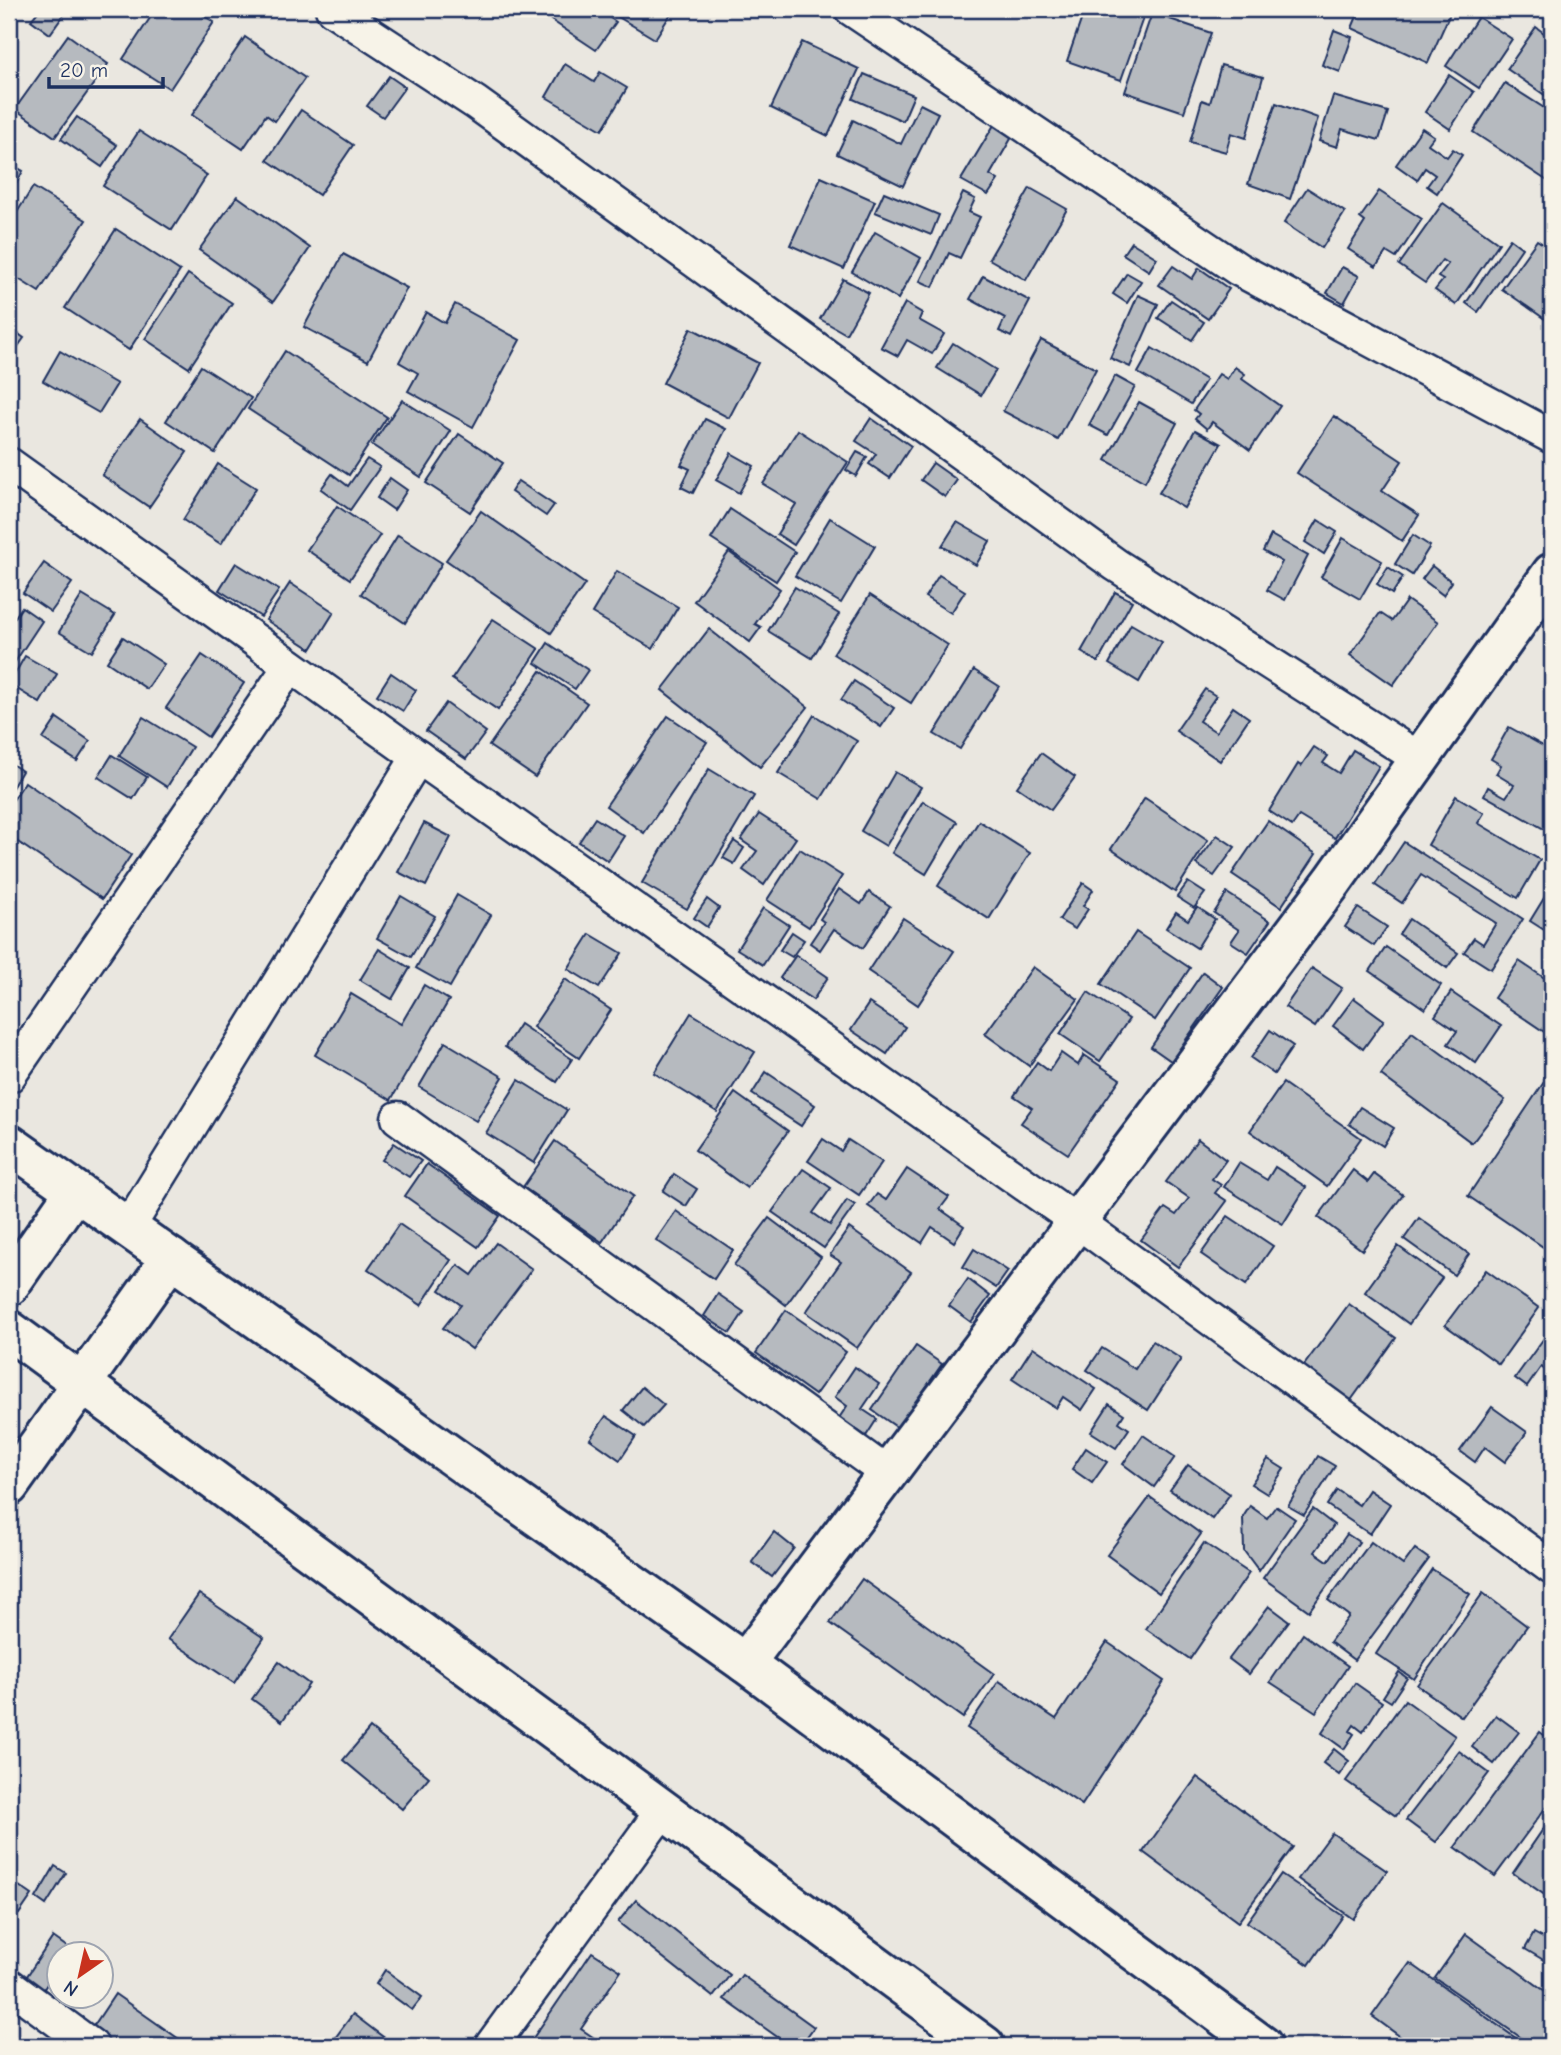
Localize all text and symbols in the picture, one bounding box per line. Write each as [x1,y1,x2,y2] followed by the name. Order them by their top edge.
[49,46,163,90] scale bar
[60,58,108,82] text: 20 m
[46,1940,116,2010] north arrow
[60,1976,82,2001] text: N

